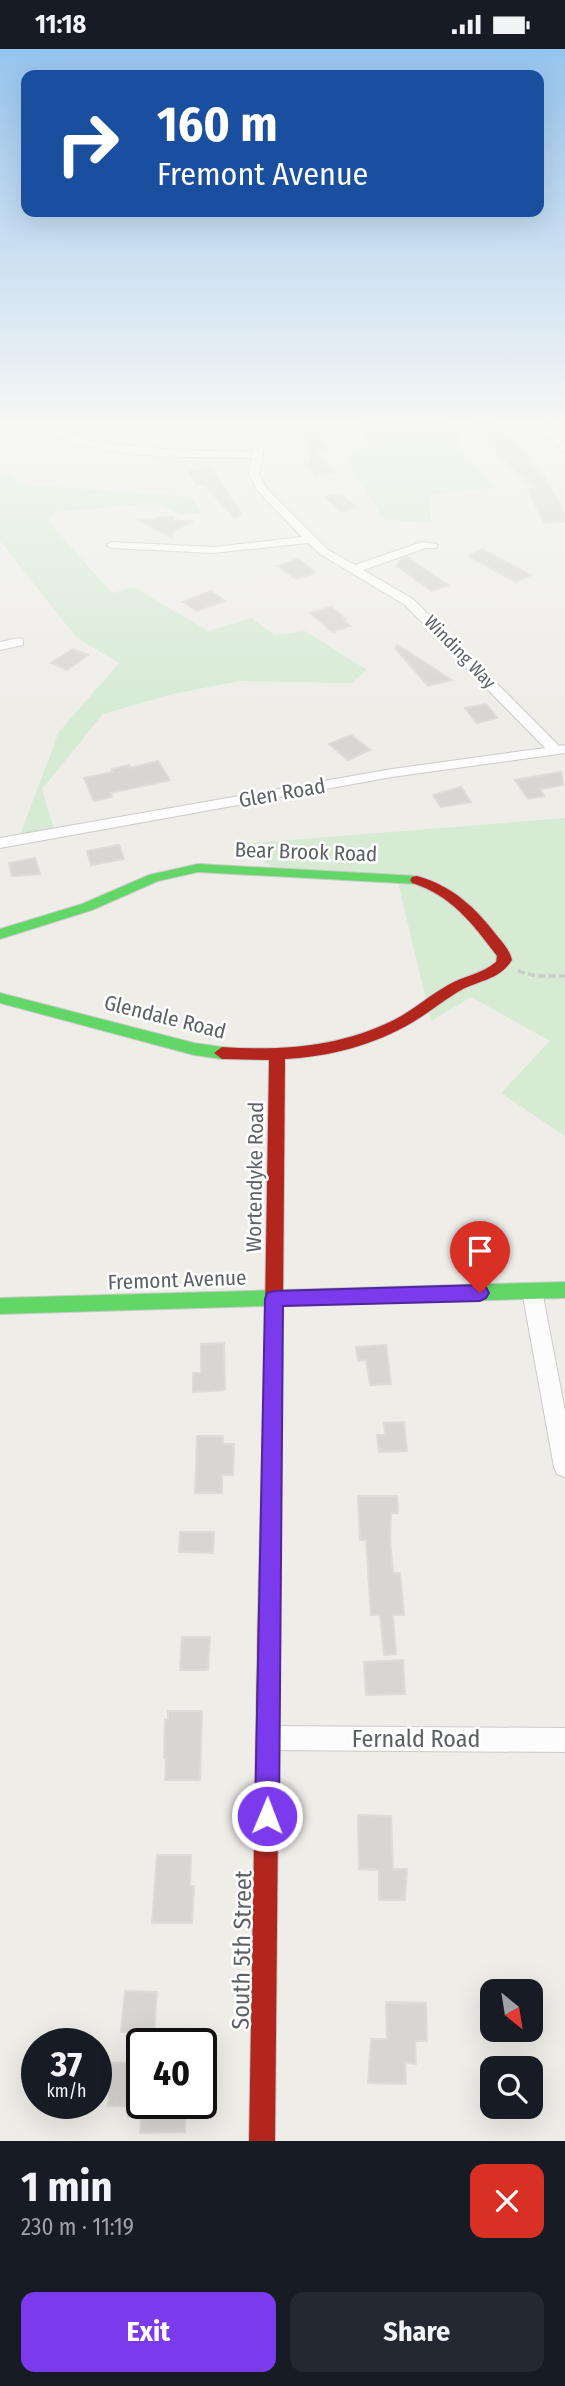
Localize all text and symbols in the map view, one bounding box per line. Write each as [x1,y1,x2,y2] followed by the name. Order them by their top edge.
[35,9,86,40] text: 11:18
[157,95,278,154] text: 160 m
[42,98,133,189] icon: right
[157,155,368,193] text: Fremont Avenue
[420,611,500,693] street label: Winding Way
[237,773,327,813] street label: Glen Road
[234,837,378,867] street label: Bear Brook Road
[101,989,229,1045] street label: Glendale Road
[241,1101,269,1253] street label: Wortendyke Road
[450,1221,510,1293] pin
[461,1232,499,1270] icon: arrive
[107,1265,247,1295] street label: Fremont Avenue
[352,1725,480,1753] street label: Fernald Road
[230,1779,304,1853] position arrow
[227,1870,257,2030] street label: South 5th Street
[480,1979,542,2042] north arrow
[480,1979,543,2119] map controls
[126,2028,217,2119] speed limit sign: 40
[51,2043,82,2085] text: 37
[480,2056,543,2119] button: search
[46,2080,87,2102] text: km/h
[21,2162,112,2212] text: 1 min
[470,2164,544,2238] button: close
[21,2213,134,2241] text: 230 m · 11:19
[21,2292,276,2372] button: Exit
[290,2292,544,2372] button: Share

